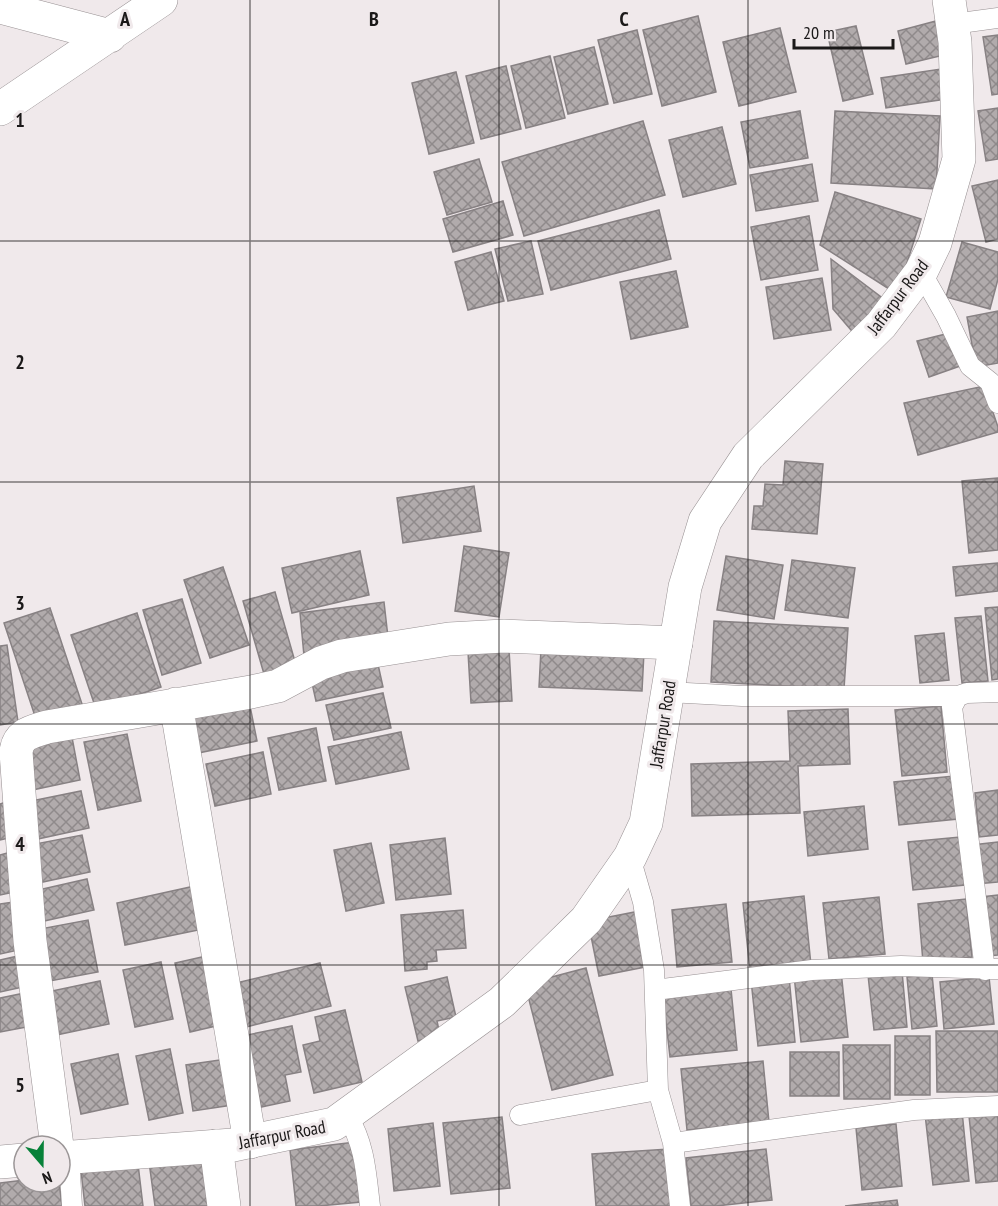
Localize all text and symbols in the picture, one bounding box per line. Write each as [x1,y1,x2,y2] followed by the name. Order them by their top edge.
[119,6,131,32] text: A
[369,6,379,32] text: B
[619,6,629,32] text: C
[794,12,893,50] scale bar
[803,21,835,44] text: 20 m
[15,107,25,133] text: 1
[861,255,933,340] street label: Jaffarpur Road
[15,349,25,375] text: 2
[15,590,25,616] text: 3
[644,679,681,770] street label: Jaffarpur Road
[15,831,25,857] text: 4
[15,1072,25,1098] text: 5
[236,1115,327,1154] street label: Jaffarpur Road
[12,1134,72,1194] north arrow
[40,1167,55,1189] text: N

